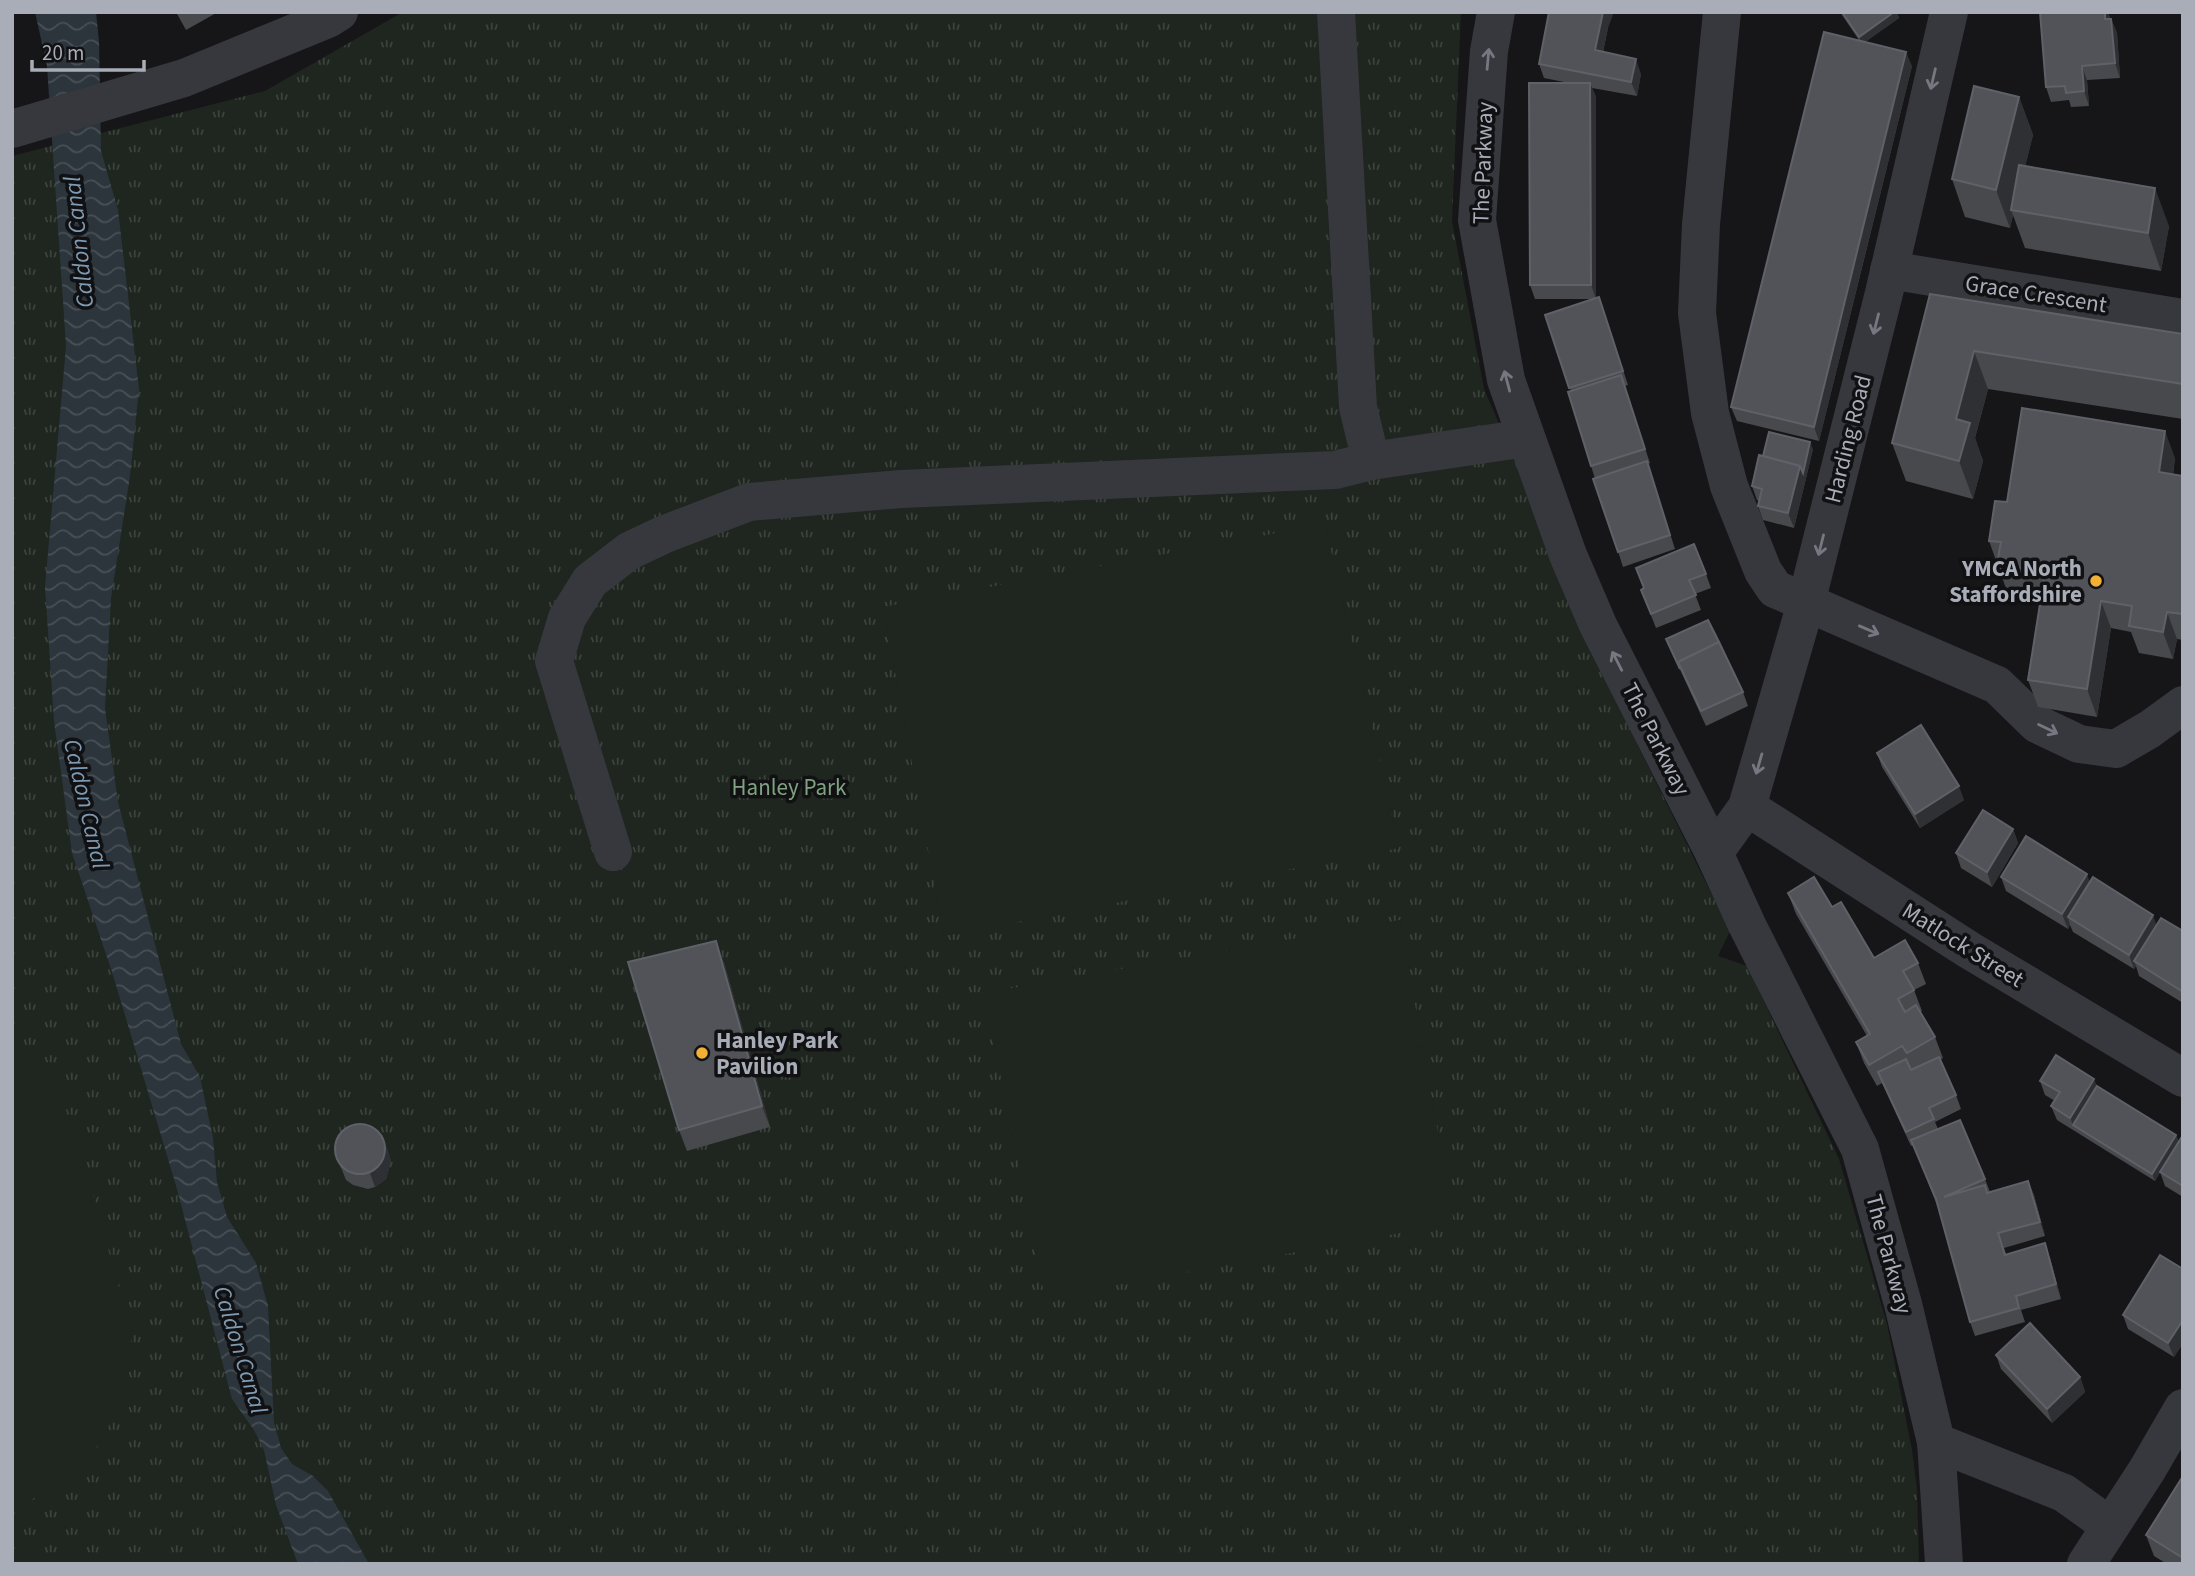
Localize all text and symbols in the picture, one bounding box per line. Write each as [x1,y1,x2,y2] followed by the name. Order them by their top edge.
[32,28,144,72] scale bar
[42,38,84,68] text: 20 m
[1482,48,1495,71] one-way arrow
[1926,67,1940,90] one-way arrow
[1464,101,1502,225] street label: The Parkway
[55,174,103,310] water label: Caldon Canal
[1963,267,2109,322] street label: Grace Crescent
[1869,312,1882,335] one-way arrow
[1500,370,1513,392] one-way arrow
[1816,371,1880,507] street label: Harding Road
[1814,533,1827,556] one-way arrow
[1949,552,2082,611] place label: YMCA North Staffordshire
[2088,573,2104,589] marker: YMCA North Staffordshire
[1858,624,1879,637] one-way arrow
[1609,651,1623,672] one-way arrow
[1613,677,1699,801] street label: The Parkway
[2038,724,2059,737] one-way arrow
[54,736,118,872] water label: Caldon Canal
[1752,753,1765,775] one-way arrow
[732,771,847,804] park label: Hanley Park
[1896,894,2031,996] street label: Matlock Street
[716,1024,839,1083] place label: Hanley Park Pavilion
[694,1045,710,1061] marker: Hanley Park Pavilion
[1857,1191,1921,1318] street label: The Parkway
[204,1282,276,1418] water label: Caldon Canal

